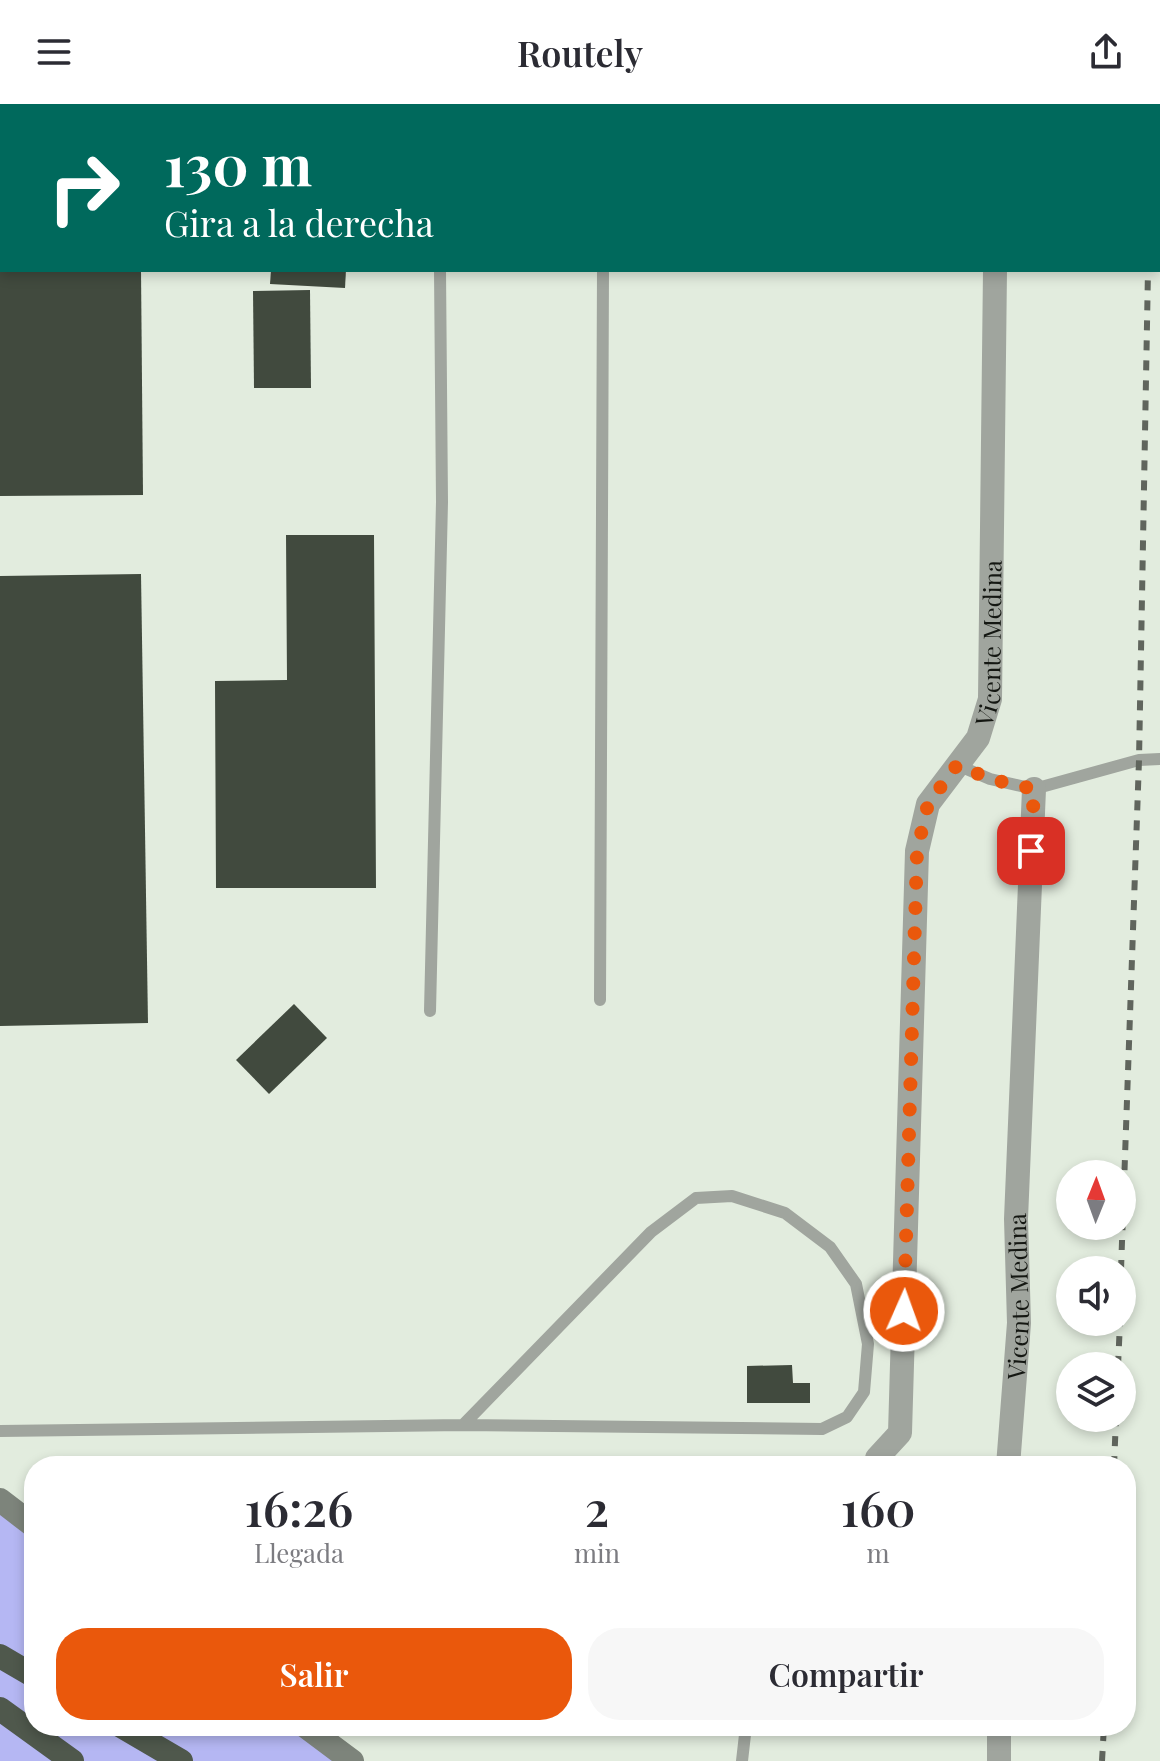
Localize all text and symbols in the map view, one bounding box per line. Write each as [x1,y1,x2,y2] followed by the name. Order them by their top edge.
[517,28,643,76] text: Routely
[32,30,76,74] icon: menu
[1084,30,1128,74] icon: share
[164,126,312,201] text: 130 m
[32,136,136,240] icon: right
[164,198,434,246] text: Gira a la derecha
[966,560,1008,731] street label: Vicente Medina
[997,817,1065,885] pin
[1009,829,1053,873] icon: arrive
[1056,1160,1136,1240] north arrow
[1056,1160,1136,1432] map controls
[999,1213,1035,1382] street label: Vicente Medina
[1056,1256,1136,1336] button: sound
[862,1269,946,1353] position arrow
[1056,1352,1136,1432] button: layers
[245,1475,353,1539] text: 16:26
[585,1475,609,1539] text: 2
[841,1475,915,1539] text: 160
[254,1535,344,1570] text: Llegada
[574,1535,620,1570] text: min
[867,1535,890,1570] text: m
[56,1628,572,1720] button: Salir
[588,1628,1104,1720] button: Compartir

